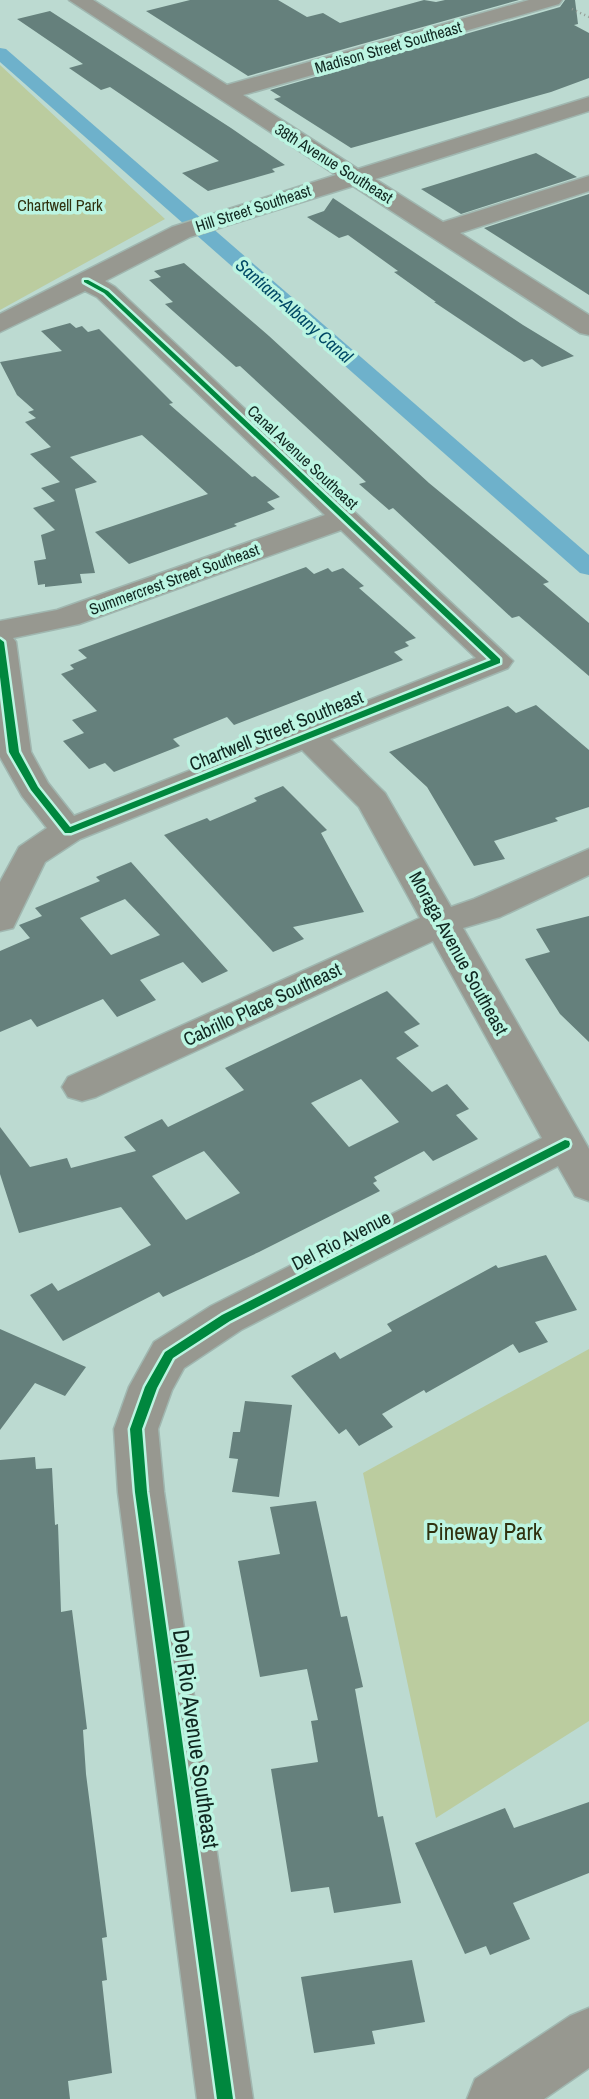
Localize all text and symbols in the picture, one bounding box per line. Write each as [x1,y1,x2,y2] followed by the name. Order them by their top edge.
[312,15,464,78] street label: Madison Street Southeast
[271,118,398,208] street label: 38th Avenue Southeast
[192,179,314,237] street label: Hill Street Southeast
[17,194,103,216] park label: Chartwell Park
[230,253,359,369] water label: Santiam-Albany Canal
[243,400,363,514] street label: Canal Avenue Southeast
[86,538,262,620] street label: Summercrest Street Southeast
[185,683,367,777] street label: Chartwell Street Southeast
[403,867,515,1040] street label: Moraga Avenue Southeast
[179,956,346,1052] street label: Cabrillo Place Southeast
[287,1204,395,1276] street label: Del Rio Avenue
[426,1516,543,1547] park label: Pineway Park
[166,1627,227,1850] street label: Del Rio Avenue Southeast

